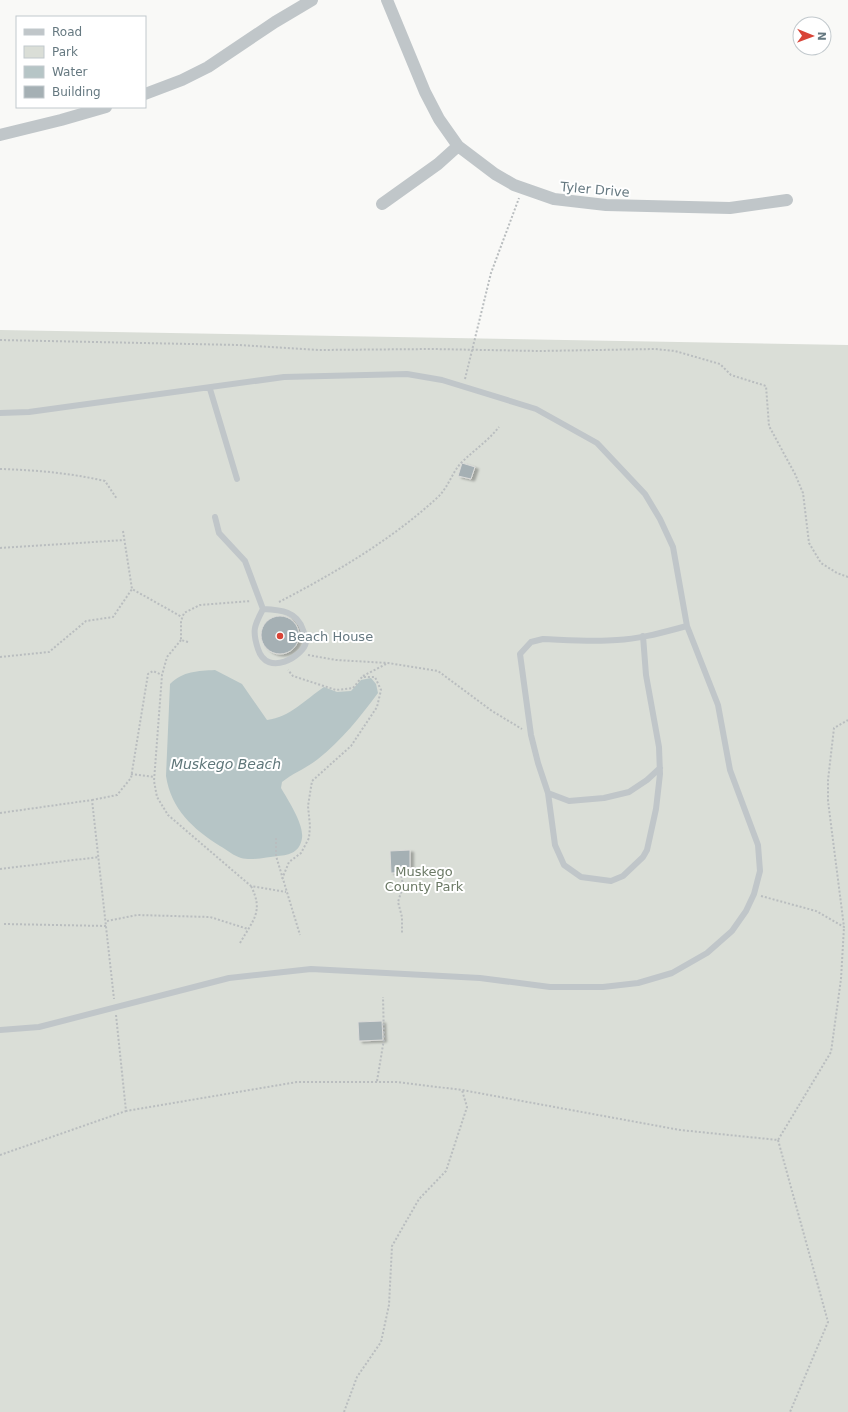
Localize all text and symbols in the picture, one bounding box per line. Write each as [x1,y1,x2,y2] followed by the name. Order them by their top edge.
[16,16,146,108] legend
[792,16,832,56] north arrow
[52,25,82,39] text: Road
[815,31,828,41] text: N
[52,45,78,59] text: Park
[52,65,88,79] text: Water
[52,85,101,99] text: Building
[559,179,630,200] street label: Tyler Drive
[288,629,373,644] place label: Beach House
[275,631,285,641] marker: Beach House
[171,756,281,772] water label: Muskego Beach
[385,864,464,894] park label: Muskego County Park

